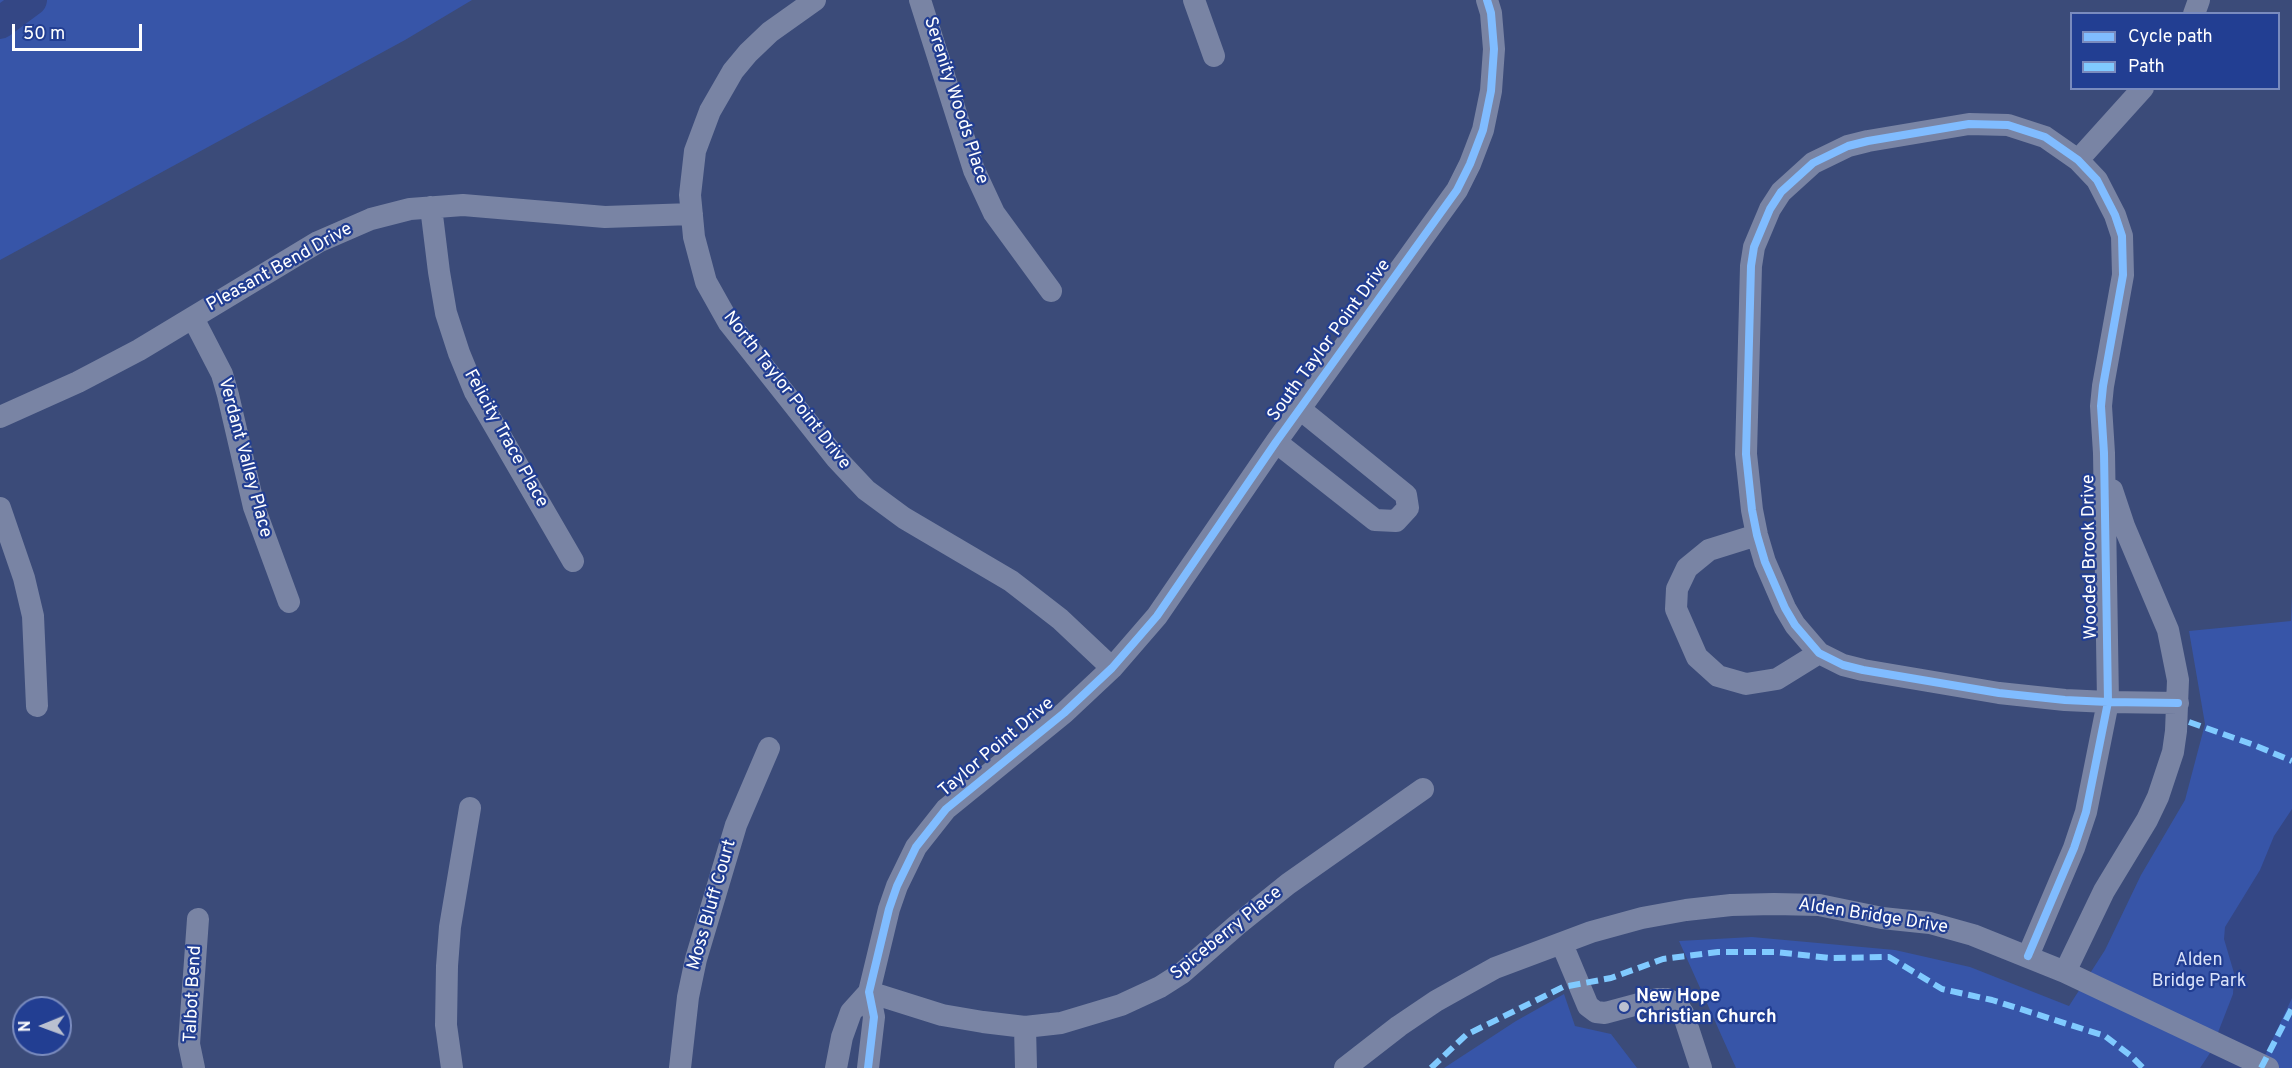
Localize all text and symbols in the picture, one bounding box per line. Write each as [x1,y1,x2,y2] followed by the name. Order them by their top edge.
[15,12,146,50] scale bar
[2070,12,2280,90] legend
[918,15,992,187] street label: Serenity Woods Place
[23,23,65,46] text: 50 m
[2128,26,2213,49] text: Cycle path
[2128,56,2165,79] text: Path
[203,219,357,317] street label: Pleasant Bend Drive
[1264,256,1396,426] street label: South Taylor Point Drive
[718,308,854,474] street label: North Taylor Point Drive
[458,366,552,512] street label: Felicity Trace Place
[212,376,276,540] street label: Verdant Valley Place
[2079,474,2103,640] street label: Wooded Brook Drive
[935,694,1059,802] street label: Taylor Point Drive
[684,837,742,973] street label: Moss Bluff Court
[1167,882,1287,986] street label: Spiceberry Place
[1797,894,1949,940] street label: Alden Bridge Drive
[181,945,207,1043] street label: Talbot Bend
[2152,950,2246,992] park label: Alden Bridge Park
[1636,986,1777,1028] place label: New Hope Christian Church
[12,996,72,1056] north arrow
[1617,1000,1631,1014] marker: New Hope Christian Church
[16,1020,36,1032] text: N

